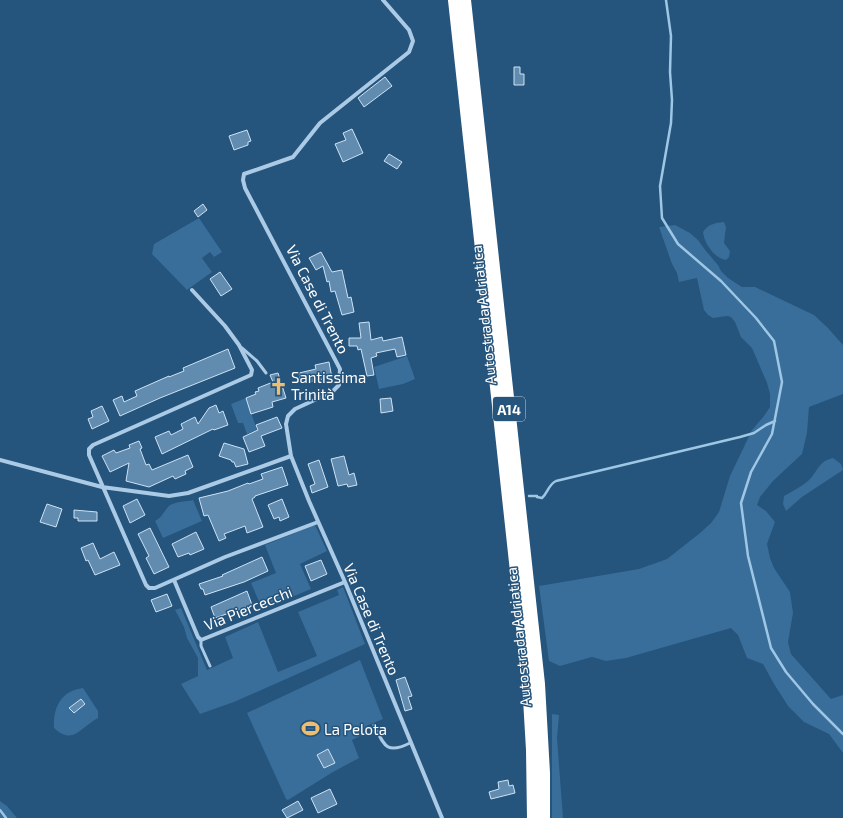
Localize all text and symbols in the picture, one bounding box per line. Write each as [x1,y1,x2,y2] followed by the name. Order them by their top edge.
[283,242,353,356] street label: Via Case di Trento
[467,244,499,386] street label: Autostrada Adriatica
[291,368,366,403] place label: Santissima Trinità
[268,376,288,396] church icon: Santissima Trinità
[493,397,525,421] road number: A14
[340,560,404,678] street label: Via Case di Trento
[502,566,534,708] street label: Autostrada Adriatica
[201,582,295,634] street label: Via Piercecchi
[301,719,321,739] sports icon: La Pelota
[324,720,387,738] place label: La Pelota

